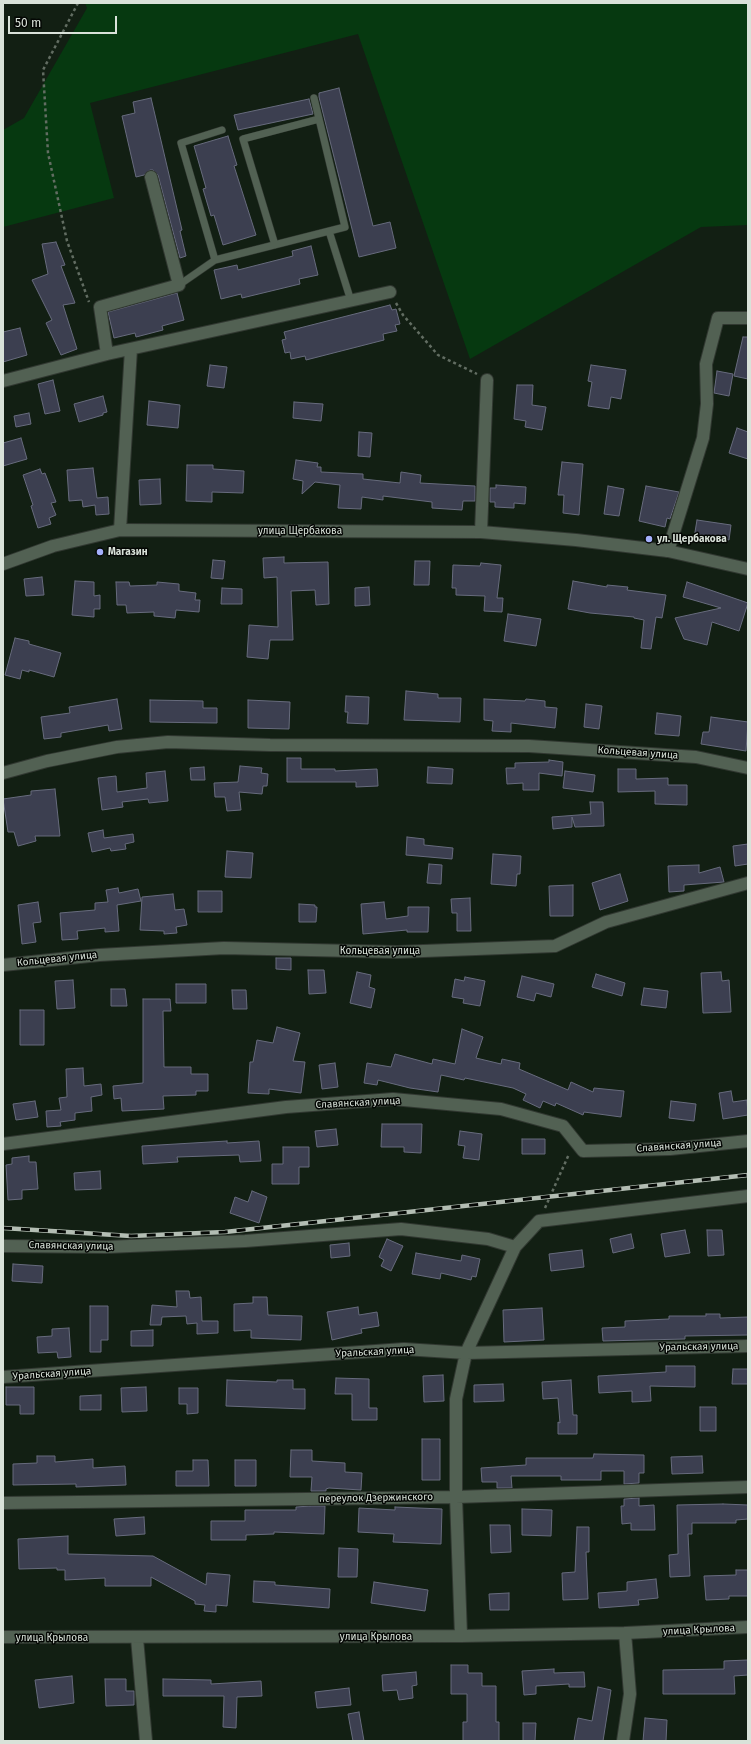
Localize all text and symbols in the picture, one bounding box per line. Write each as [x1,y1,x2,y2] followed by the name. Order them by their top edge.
[10,8,119,34] scale bar
[15,16,41,30] text: 50 m
[258,525,342,537] street label: улица Щербакова
[657,533,727,545] place label: ул. Щербакова
[644,534,654,544] marker: ул. Щербакова
[108,546,147,558] place label: Магазин
[95,547,105,557] marker: Магазин
[597,744,679,762] street label: Кольцевая улица
[340,945,420,957] street label: Кольцевая улица
[16,949,98,969] street label: Кольцевая улица
[315,1095,401,1111] street label: Славянская улица
[636,1137,722,1155] street label: Славянская улица
[28,1239,114,1253] street label: Славянская улица
[659,1340,739,1354] street label: Уральская улица
[335,1344,415,1360] street label: Уральская улица
[12,1365,92,1383] street label: Уральская улица
[319,1491,433,1505] street label: переулок Дзержинского
[663,1622,735,1638] street label: улица Крылова
[340,1631,412,1643] street label: улица Крылова
[16,1632,88,1644] street label: улица Крылова

